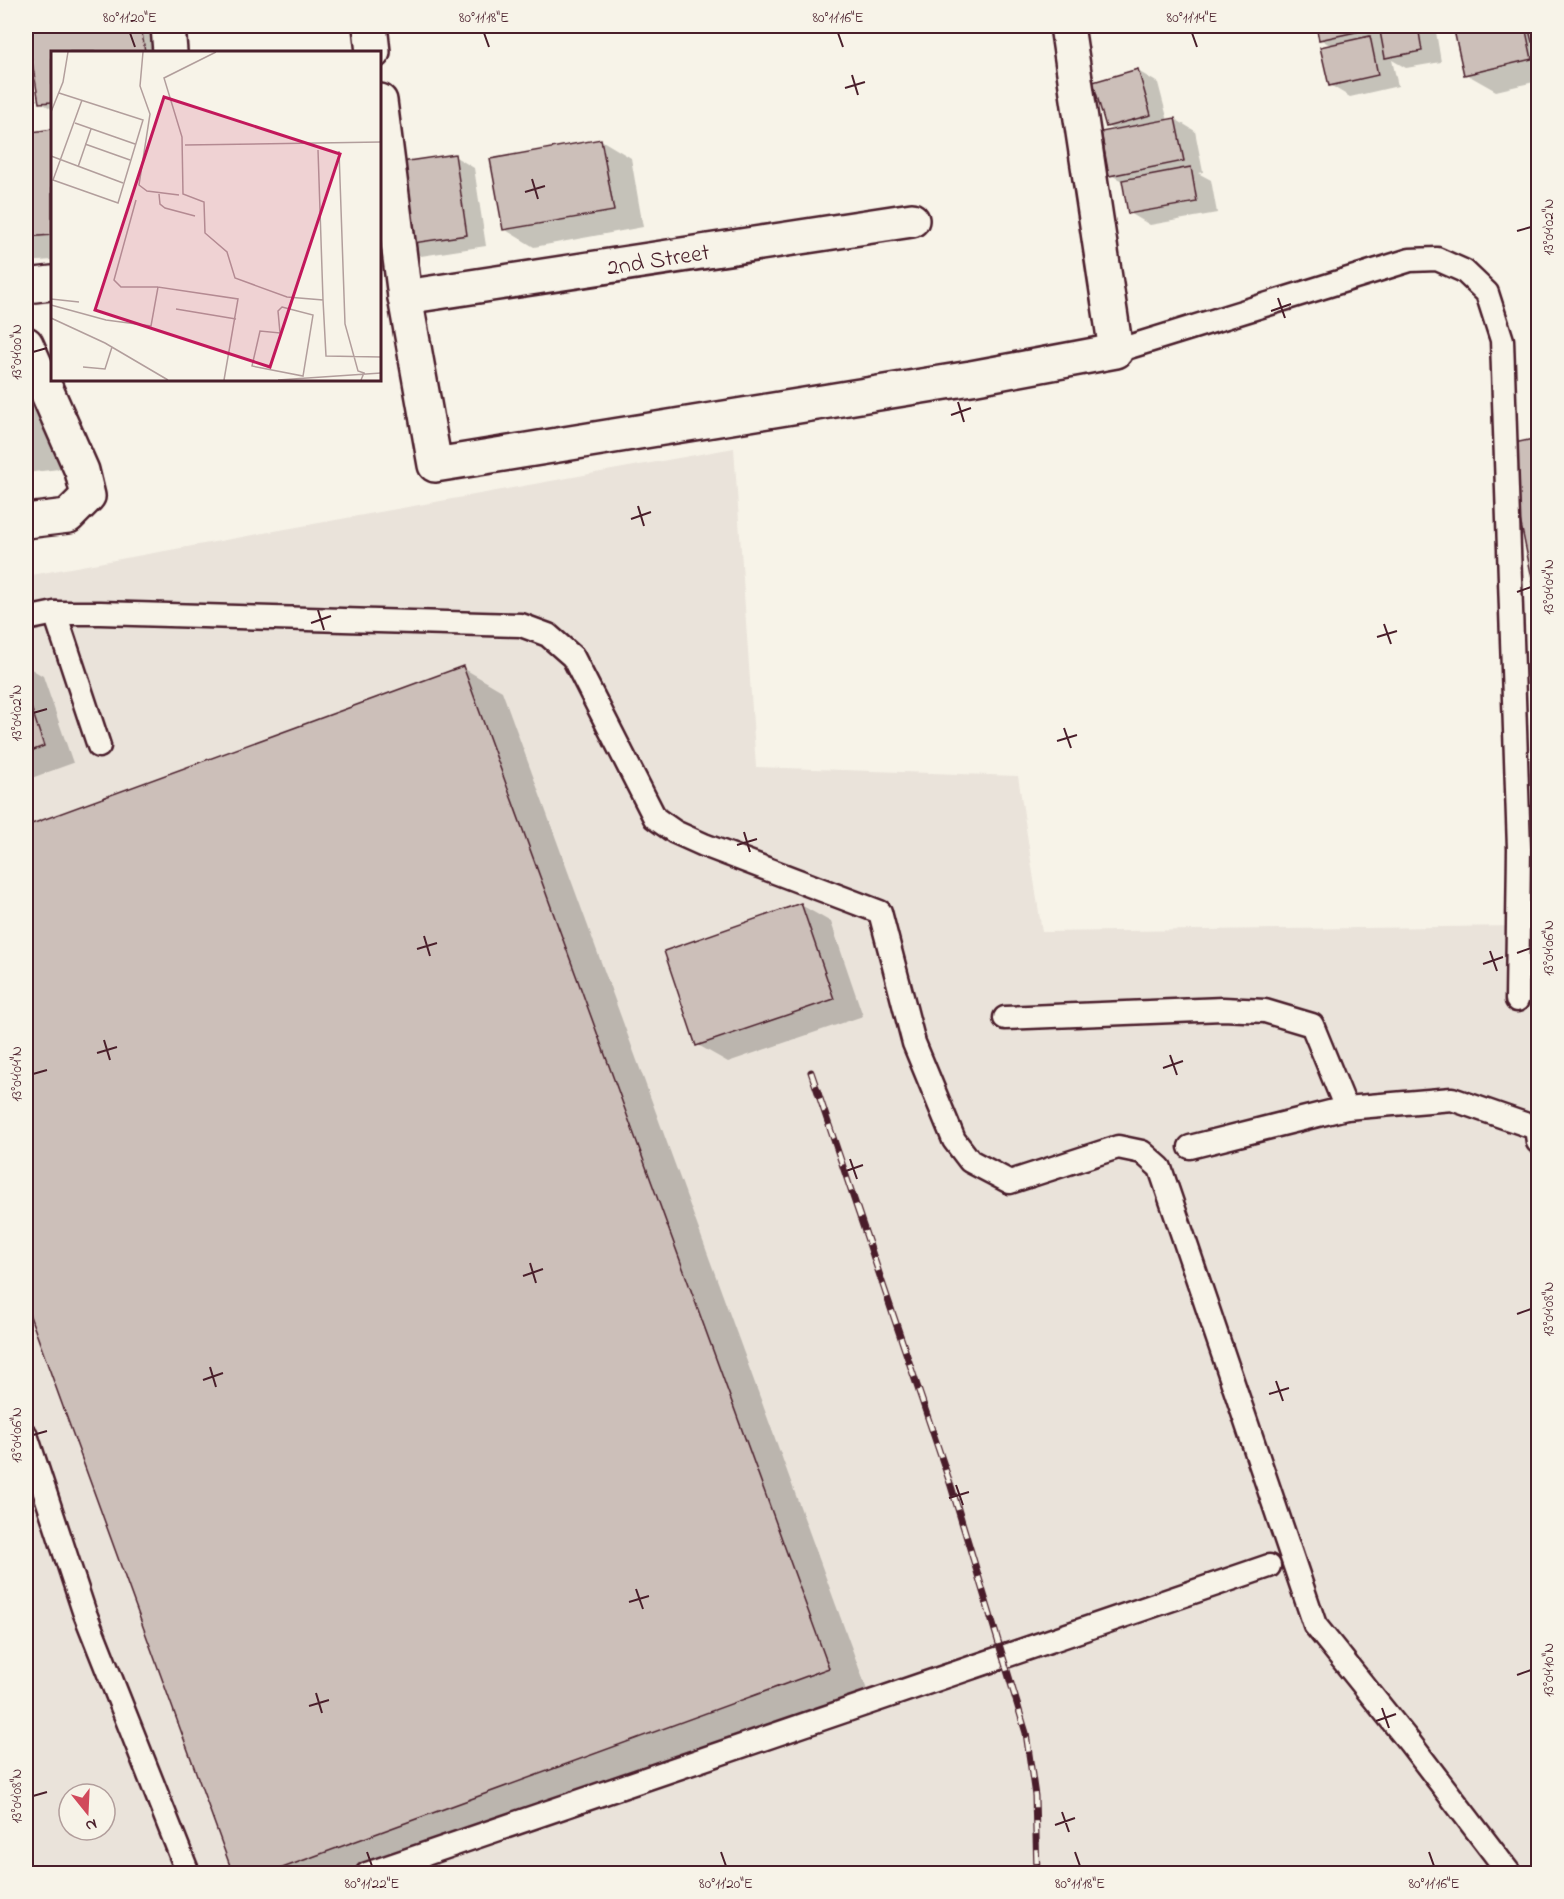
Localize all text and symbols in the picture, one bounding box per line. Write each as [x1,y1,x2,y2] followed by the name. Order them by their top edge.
[103,7,157,29] text: 80°11'20"E
[459,7,509,29] text: 80°11'18"E
[812,7,864,29] text: 80°11'16"E
[1167,7,1217,29] text: 80°11'14"E
[51,51,381,381] inset map
[1538,199,1560,255] text: 13°04'02"N
[604,236,712,287] street label: 2nd Street
[6,324,28,380] text: 13°04'00"N
[1538,559,1560,615] text: 13°04'04"N
[6,685,28,741] text: 13°04'02"N
[1538,920,1560,976] text: 13°04'06"N
[6,1046,28,1102] text: 13°04'04"N
[1538,1282,1560,1336] text: 13°04'08"N
[6,1407,28,1463] text: 13°04'06"N
[1538,1643,1560,1697] text: 13°04'10"N
[6,1769,28,1823] text: 13°04'08"N
[57,1782,117,1842] north arrow
[82,1811,100,1838] text: N
[345,1873,399,1895] text: 80°11'22"E
[699,1873,753,1895] text: 80°11'20"E
[1055,1873,1105,1895] text: 80°11'18"E
[1408,1873,1460,1895] text: 80°11'16"E

